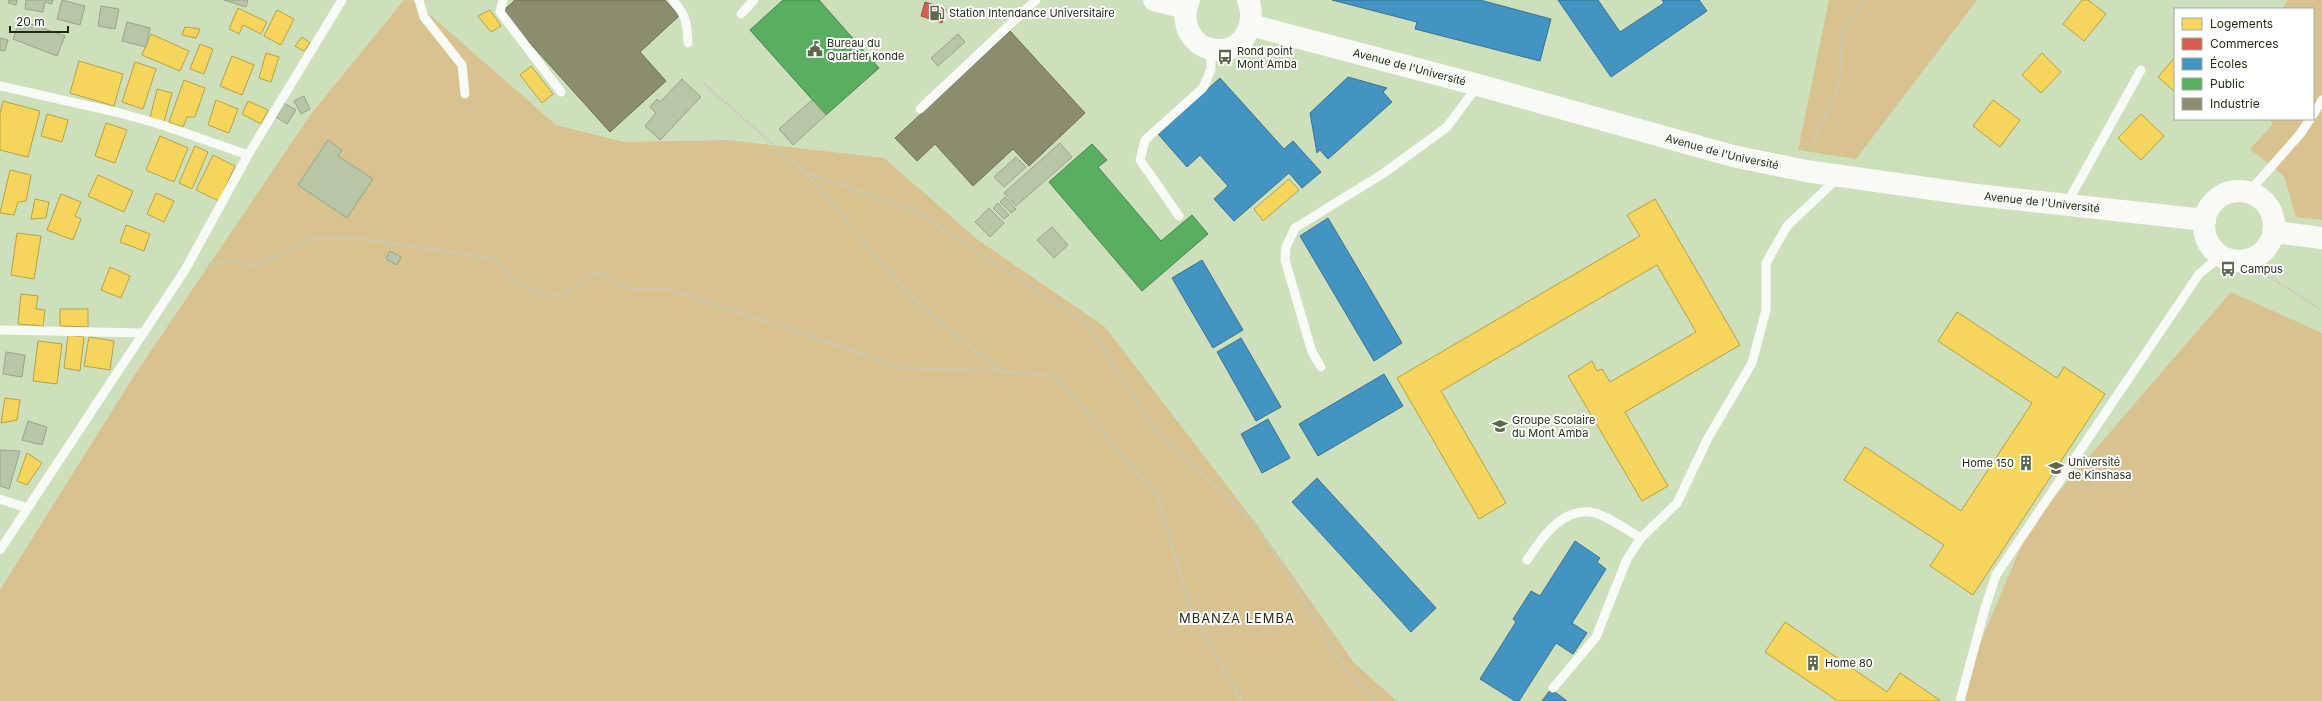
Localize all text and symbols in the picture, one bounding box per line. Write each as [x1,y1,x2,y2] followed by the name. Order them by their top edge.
[928,4,946,22] fuel station icon: Station Intendance Universitaire
[949,6,1115,20] place label: Station Intendance Universitaire
[10,8,68,34] scale bar
[2174,8,2314,120] legend
[16,14,45,29] text: 20 m
[2210,16,2273,31] text: Logements
[827,36,904,63] place label: Bureau du Quartier konde
[2210,36,2278,51] text: Commerces
[806,40,824,58] public building icon: Bureau du Quartier konde
[1237,44,1297,71] place label: Rond point Mont Amba
[1352,45,1468,89] street label: Avenue de l'Université
[1216,48,1234,66] bus stop icon: Rond point Mont Amba
[2210,56,2248,71] text: Écoles
[2210,76,2245,91] text: Public
[2210,96,2260,111] text: Industrie
[1664,131,1780,172] street label: Avenue de l'Université
[1983,189,2100,215] street label: Avenue de l'Université
[2219,260,2237,278] bus stop icon: Campus
[2240,262,2283,276] place label: Campus
[1512,413,1595,440] place label: Groupe Scolaire du Mont Amba
[1491,417,1509,435] school or university icon: Groupe Scolaire du Mont Amba
[2017,454,2035,472] building icon: Home 150
[2068,455,2131,482] place label: Université de Kinshasa
[1962,456,2014,470] place label: Home 150
[2047,459,2065,477] school or university icon: Université de Kinshasa
[1179,610,1295,626] district label: MBANZA LEMBA
[1804,654,1822,672] building icon: Home 80
[1825,656,1873,670] place label: Home 80

